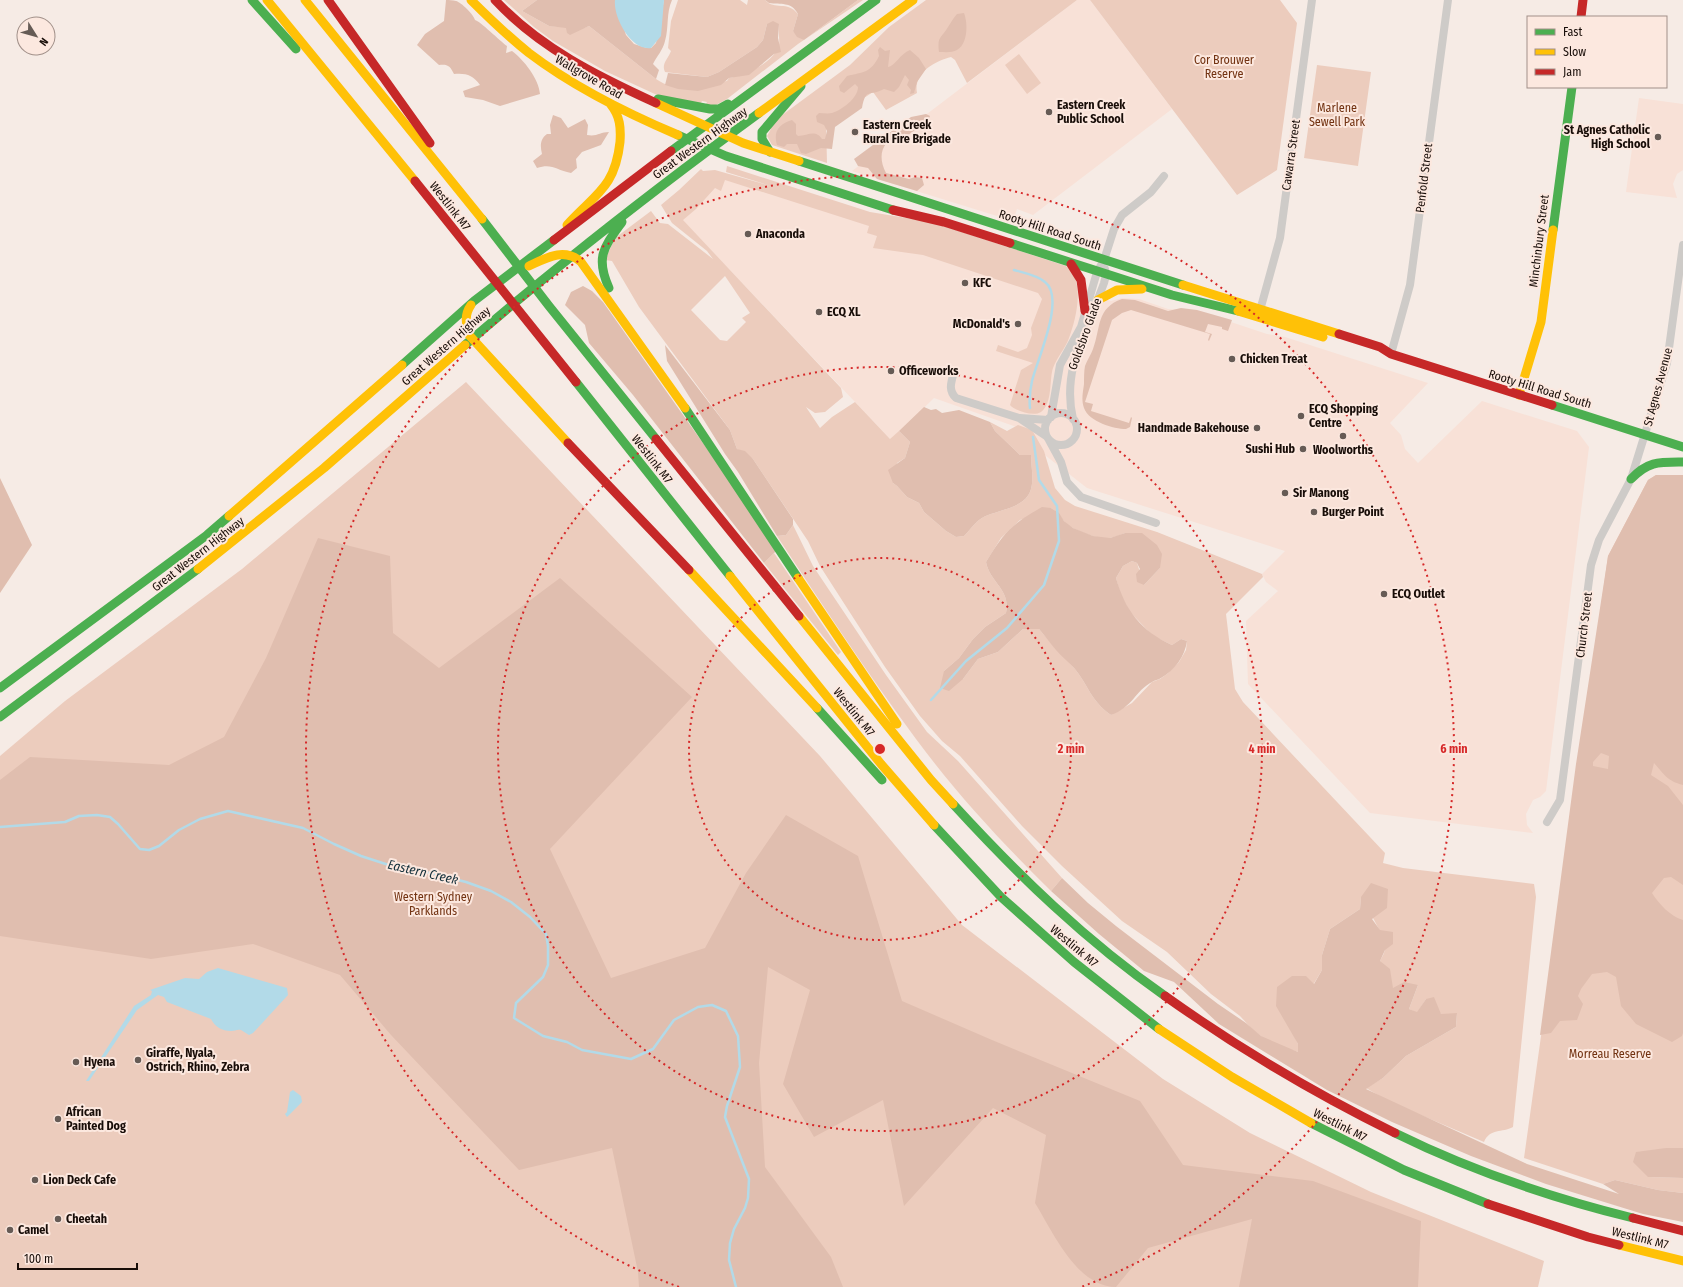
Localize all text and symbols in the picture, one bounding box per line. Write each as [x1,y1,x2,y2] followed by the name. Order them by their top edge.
[16,16,56,56] north arrow
[1527,16,1667,88] legend
[1563,25,1582,39] text: Fast
[36,35,51,48] text: N
[1563,45,1586,59] text: Slow
[553,52,625,102] street label: Wallgrove Road
[1194,53,1255,81] park label: Cor Brouwer Reserve
[1563,65,1581,79] text: Jam
[1057,98,1126,126] place label: Eastern Creek Public School
[1309,101,1365,129] park label: Marlene Sewell Park
[650,104,750,182] street label: Great Western Highway
[1044,107,1054,117] marker: Eastern Creek Public School
[863,118,951,146] place label: Eastern Creek Rural Fire Brigade
[1279,119,1303,191] street label: Cawarra Street
[1564,123,1651,151] place label: St Agnes Catholic High School
[850,127,860,137] marker: Eastern Creek Rural Fire Brigade
[1653,132,1663,142] marker: St Agnes Catholic High School
[1413,142,1435,214] street label: Penfold Street
[427,179,473,233] street label: Westlink M7
[1526,194,1552,288] street label: Minchinbury Street
[997,207,1103,253] street label: Rooty Hill Road South
[755,227,805,241] place label: Anaconda
[743,229,753,239] marker: Anaconda
[973,276,992,290] place label: KFC
[960,278,970,288] marker: KFC
[1066,296,1105,372] street label: Goldsbro Glade
[399,303,494,388] street label: Great Western Highway
[827,305,861,319] place label: ECQ XL
[814,307,824,317] marker: ECQ XL
[953,317,1011,331] place label: McDonald's
[1013,319,1023,329] marker: McDonald's
[1641,346,1675,428] street label: St Agnes Avenue
[1240,352,1308,366] place label: Chicken Treat
[1227,354,1237,364] marker: Chicken Treat
[899,364,959,378] place label: Officeworks
[886,366,896,376] marker: Officeworks
[1487,367,1593,411] street label: Rooty Hill Road South
[1309,402,1378,430] place label: ECQ Shopping Centre
[1296,411,1306,421] marker: ECQ Shopping Centre
[1138,421,1249,435] place label: Handmade Bakehouse
[1252,423,1262,433] marker: Handmade Bakehouse
[1338,431,1348,441] marker: Woolworths
[629,432,675,486] street label: Westlink M7
[1245,442,1295,456] place label: Sushi Hub
[1313,443,1374,457] place label: Woolworths
[1298,444,1308,454] marker: Sushi Hub
[1293,486,1349,500] place label: Sir Manong
[1280,488,1290,498] marker: Sir Manong
[1322,505,1385,519] place label: Burger Point
[1309,507,1319,517] marker: Burger Point
[149,513,247,594] street label: Great Western Highway
[1392,587,1446,601] place label: ECQ Outlet
[1379,589,1389,599] marker: ECQ Outlet
[1573,591,1595,659] street label: Church Street
[830,685,878,739] street label: Westlink M7
[873,742,887,756] centre of rings
[1057,742,1084,756] text: 2 min
[1248,742,1276,756] text: 4 min
[1440,742,1468,756] text: 6 min
[386,857,460,888] water label: Eastern Creek
[394,890,473,918] park label: Western Sydney Parklands
[1047,922,1101,970] street label: Westlink M7
[146,1046,249,1074] place label: Giraffe, Nyala, Ostrich, Rhino, Zebra
[1569,1047,1651,1061] park label: Morreau Reserve
[84,1055,115,1069] place label: Hyena
[133,1055,143,1065] marker: Giraffe, Nyala, Ostrich, Rhino, Zebra
[71,1057,81,1067] marker: Hyena
[65,1105,126,1133] place label: African Painted Dog
[1311,1106,1369,1144] street label: Westlink M7
[53,1114,63,1124] marker: African Painted Dog
[43,1173,116,1187] place label: Lion Deck Cafe
[30,1175,40,1185] marker: Lion Deck Cafe
[66,1212,107,1226] place label: Cheetah
[53,1214,63,1224] marker: Cheetah
[18,1223,49,1237] place label: Camel
[1610,1224,1670,1252] street label: Westlink M7
[5,1225,15,1235] marker: Camel
[18,1245,137,1271] scale bar
[24,1252,53,1266] text: 100 m

